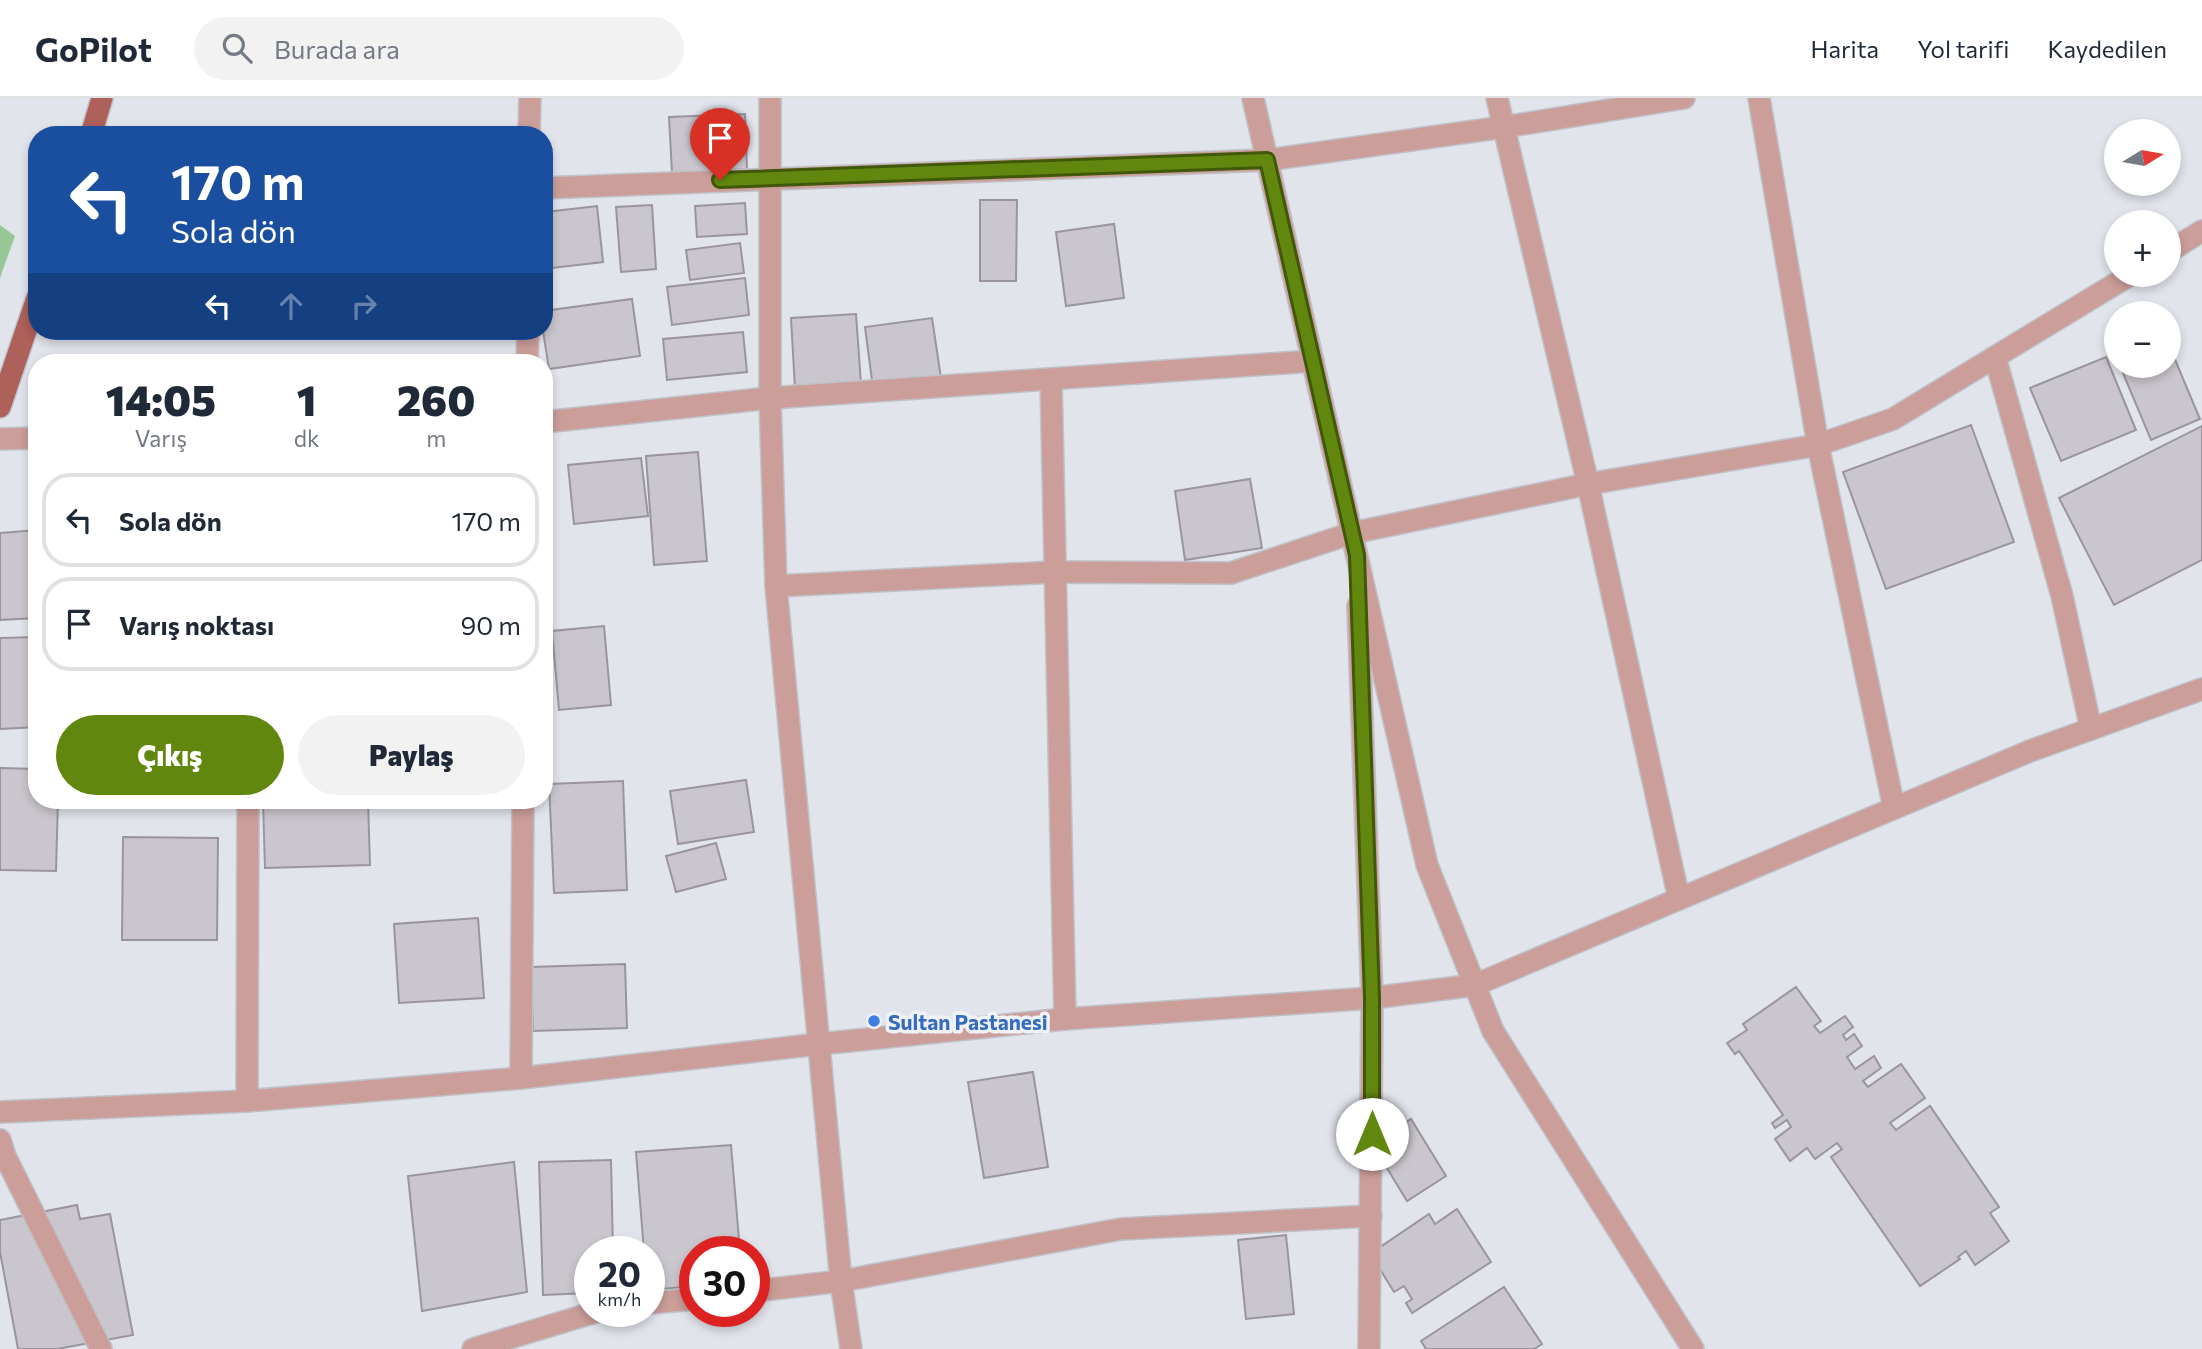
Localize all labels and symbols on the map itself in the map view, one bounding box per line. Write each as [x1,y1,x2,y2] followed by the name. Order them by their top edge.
[690,108,750,180] pin
[2104,119,2180,196] north arrow
[888,1009,1048,1034] place label: Sultan Pastanesi
[866,1013,882,1029] marker: Sultan Pastanesi
[1335,1097,1409,1171] position arrow
[679,1236,770,1327] speed limit sign: 30

